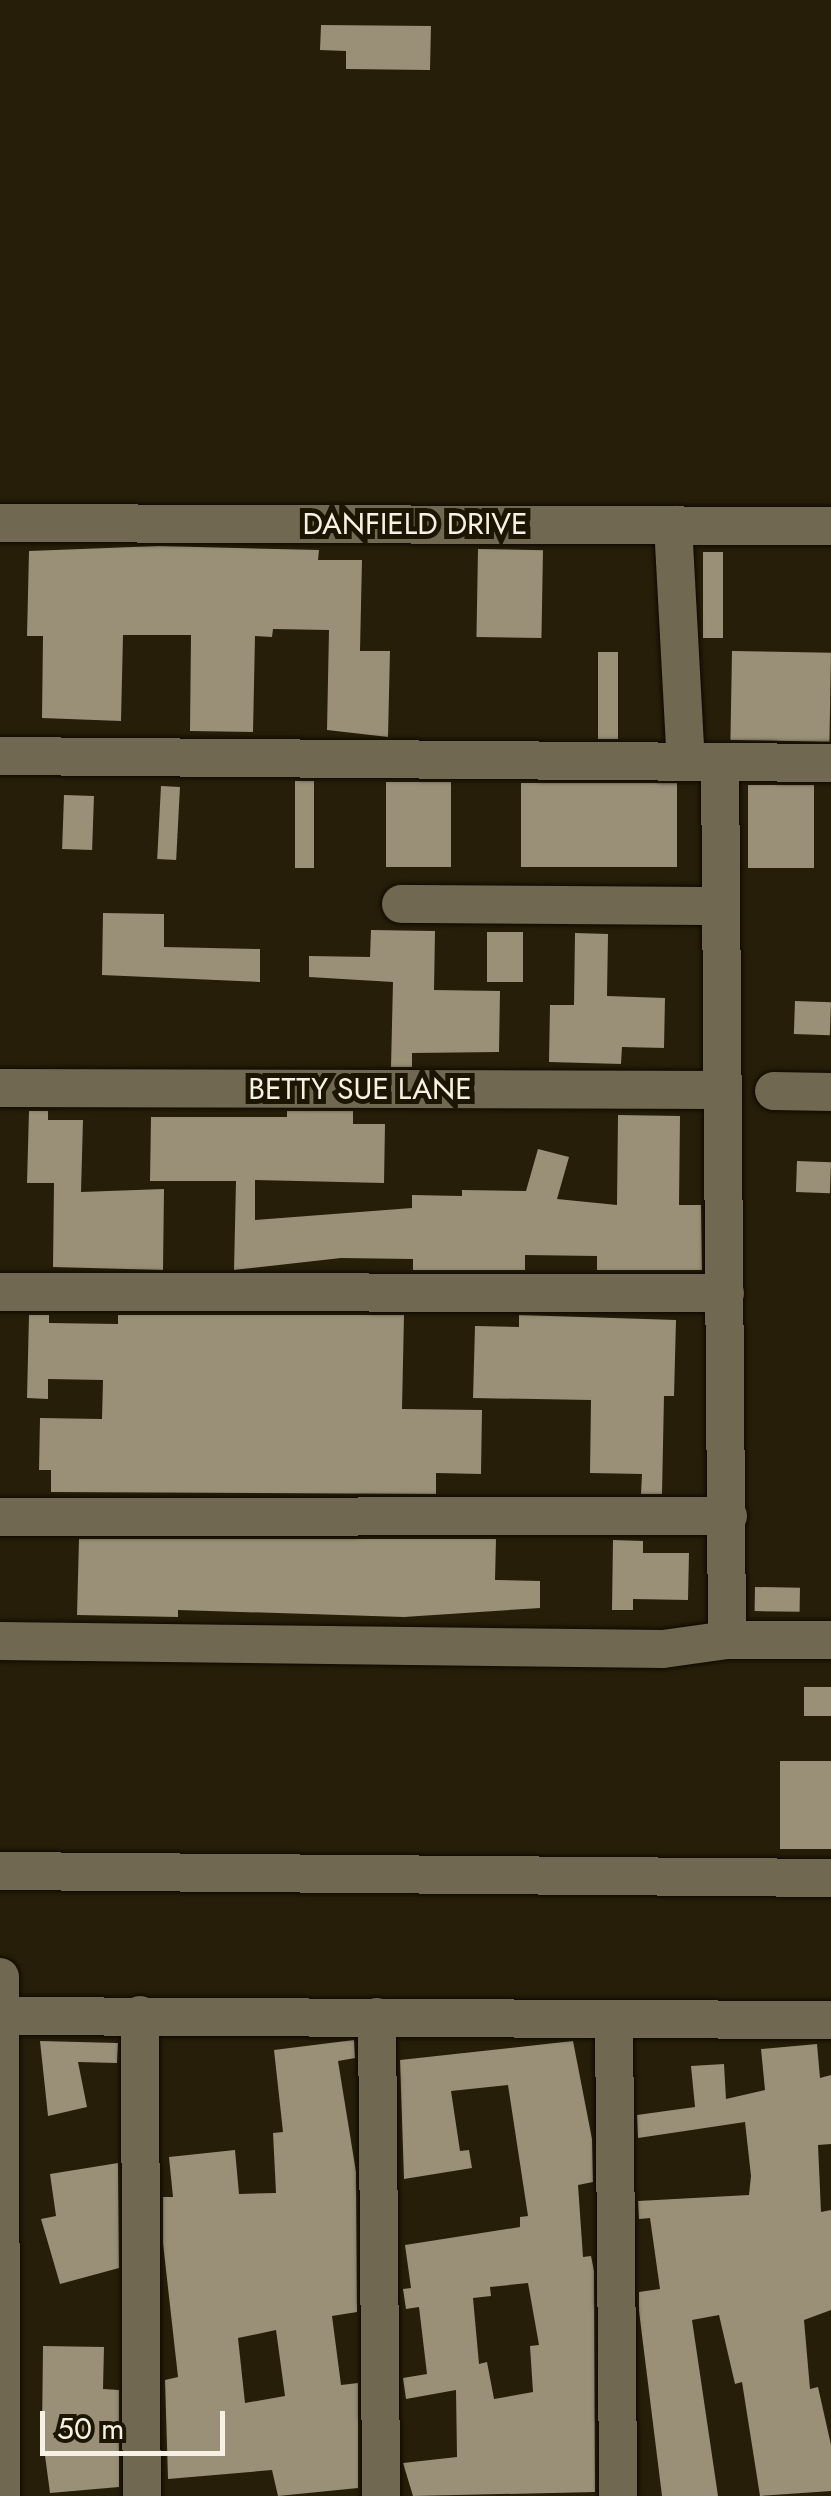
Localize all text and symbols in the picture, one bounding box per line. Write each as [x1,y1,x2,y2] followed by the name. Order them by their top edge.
[302,506,528,542] street label: DANFIELD DRIVE
[248,1071,472,1107] street label: BETTY SUE LANE
[45,2391,230,2453] scale bar
[57,2407,124,2450] text: 50 m

